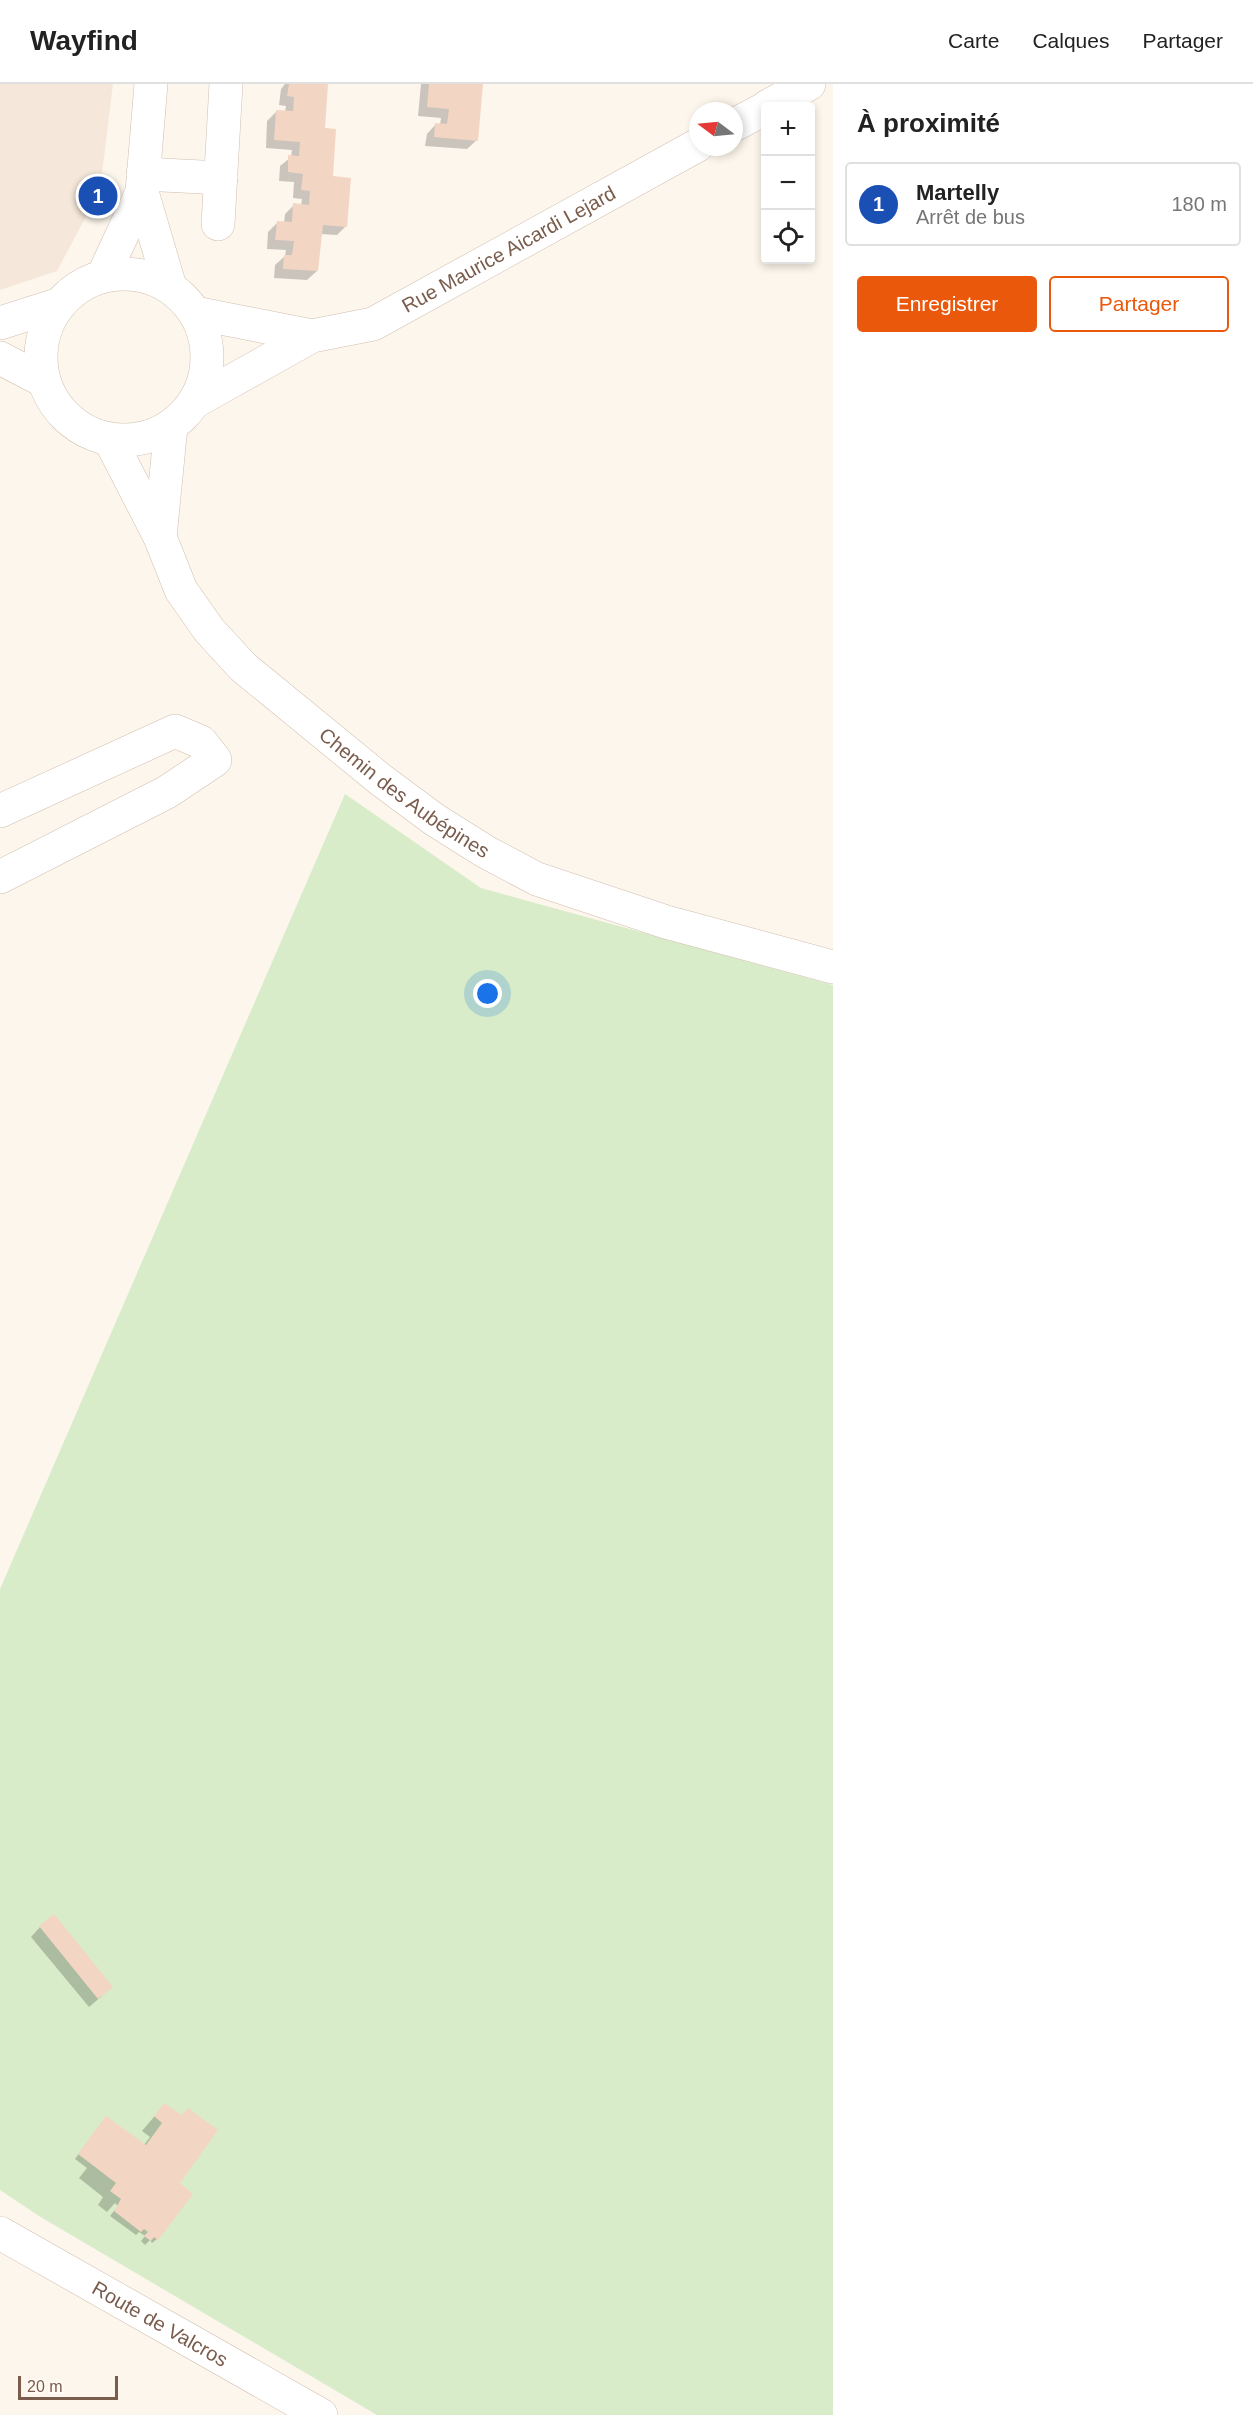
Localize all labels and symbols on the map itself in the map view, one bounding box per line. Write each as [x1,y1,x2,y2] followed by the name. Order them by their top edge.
[689,102,743,156] north arrow
[78,174,118,218] pin: 1
[398,182,619,317] street label: Rue Maurice Aicardi Lejard
[315,723,493,862] street label: Chemin des Aubépines
[473,979,502,1008] your location
[89,2277,232,2371] street label: Route de Valcros
[18,2373,118,2400] scale bar

